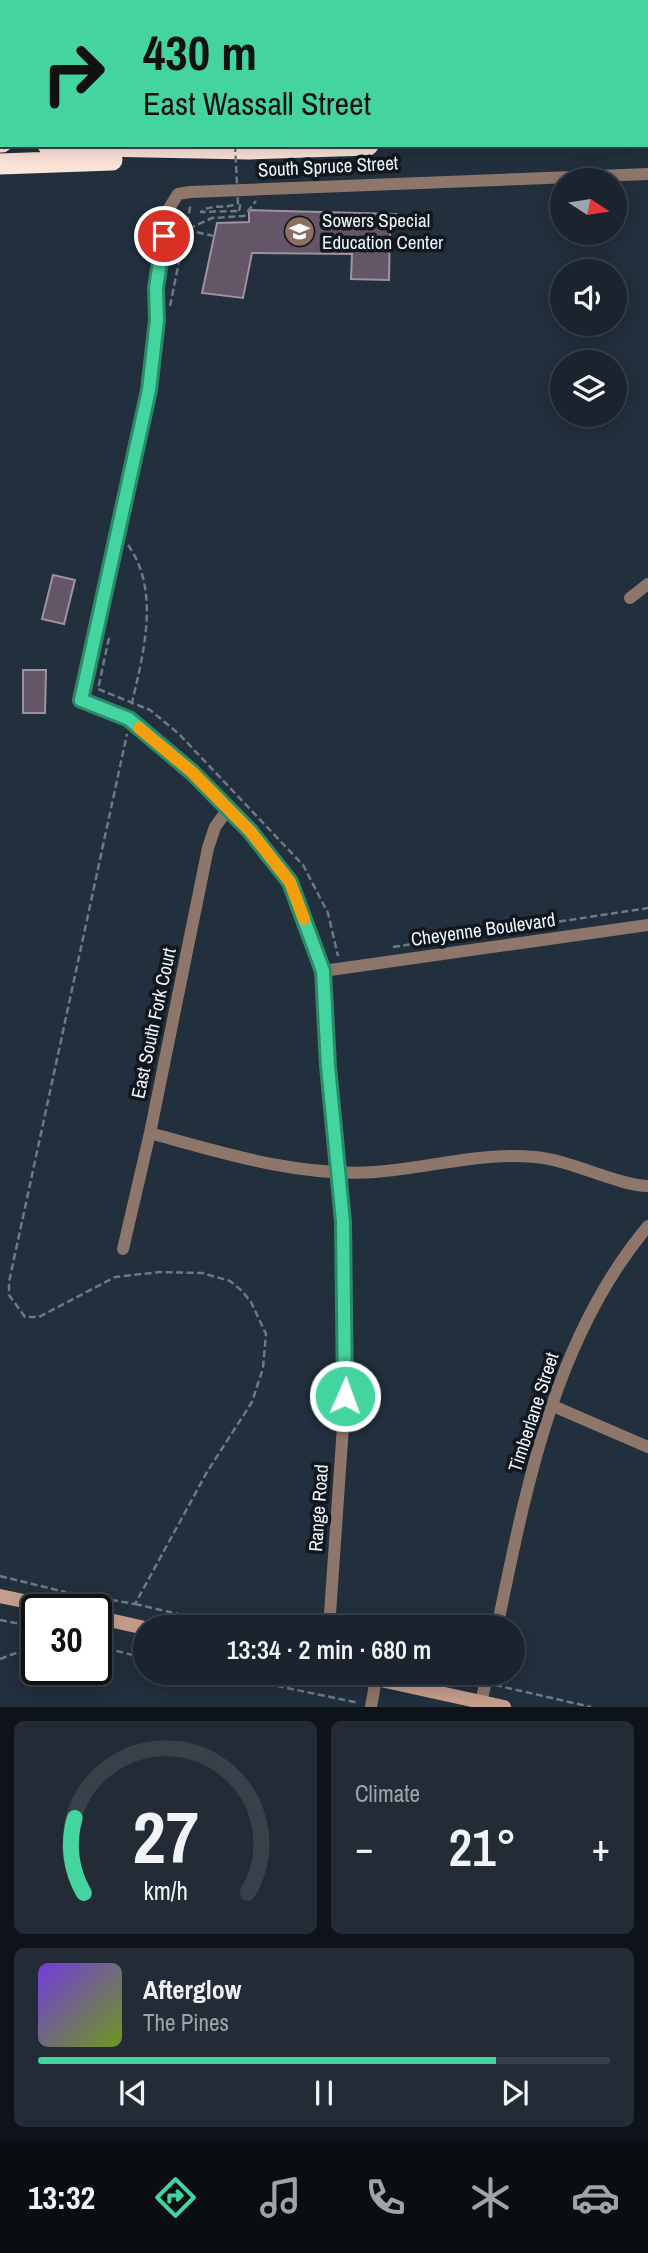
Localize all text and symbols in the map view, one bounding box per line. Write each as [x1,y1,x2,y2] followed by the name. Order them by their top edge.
[143,19,257,85] text: 430 m
[28,28,119,119] icon: right
[143,82,371,125] text: East Wassall Street
[257,149,399,183] street label: South Spruce Street
[550,168,626,245] north arrow
[550,168,627,427] map controls
[134,206,194,266] pin
[322,207,444,255] place label: Sowers Special Education Center
[282,214,316,248] school or university icon: Sowers Special Education Center
[145,217,183,255] icon: arrive
[550,259,627,336] button: sound
[550,350,627,427] button: layers
[409,906,557,952] street label: Cheyenne Boulevard
[124,945,182,1101] street label: East South Fork Court
[501,1348,565,1475] street label: Timberlane Street
[308,1359,382,1433] position arrow
[302,1463,334,1553] street label: Range Road
[21,1594,112,1685] speed limit sign: 30
[227,1632,431,1667] text: 13:34 · 2 min · 680 m
[355,1778,420,1809] text: Climate
[132,1789,199,1887] text: 27
[448,1812,517,1882] text: 21°
[355,1822,373,1873] text: −
[592,1822,610,1873] text: +
[143,1874,188,1908] text: km/h
[143,1972,241,2007] text: Afterglow
[143,2007,229,2038] text: The Pines
[114,2074,152,2112] icon: previous
[305,2074,343,2112] icon: pause
[496,2074,534,2112] icon: next
[151,2173,200,2222] icon: directions
[256,2173,305,2222] icon: music
[361,2173,410,2222] icon: phone
[466,2173,515,2222] icon: climate
[571,2173,620,2222] icon: car
[28,2176,95,2219] text: 13:32

